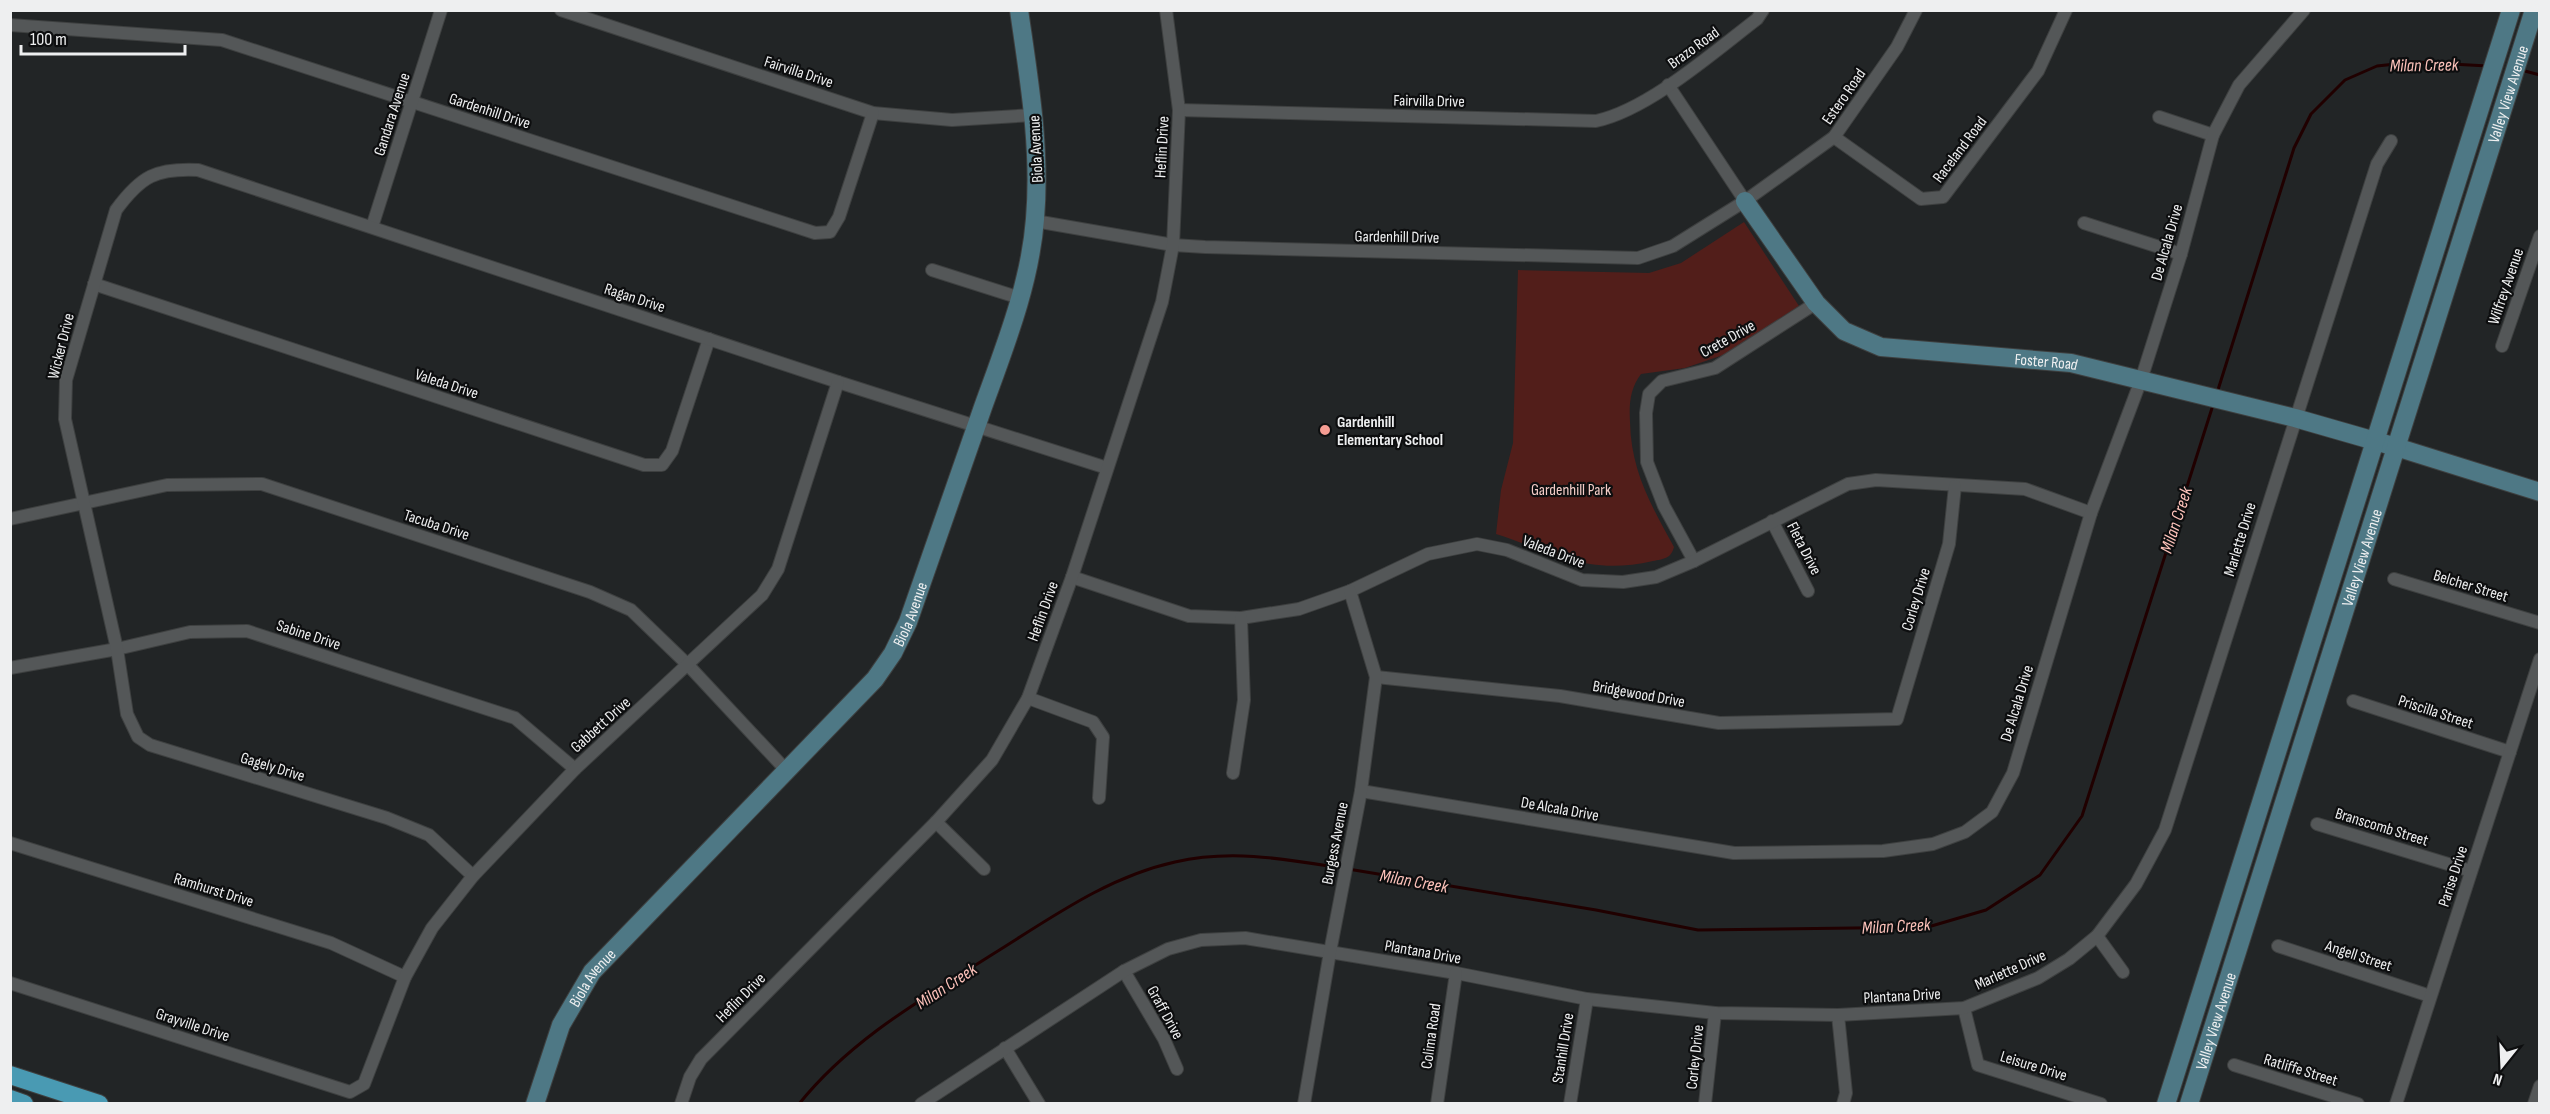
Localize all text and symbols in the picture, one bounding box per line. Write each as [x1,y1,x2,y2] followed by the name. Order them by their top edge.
[21,18,184,56] scale bar
[1664,23,1723,73] street label: Brazo Road
[30,29,67,50] text: 100 m
[2485,43,2533,146] street label: Valley View Avenue
[762,52,835,92] street label: Fairvilla Drive
[2389,54,2460,77] water label: Milan Creek
[1818,65,1870,128] street label: Estero Road
[370,71,415,158] street label: Gandara Avenue
[446,89,533,134] street label: Gardenhill Drive
[1393,91,1465,112] street label: Fairvilla Drive
[1929,113,1991,187] street label: Raceland Road
[1025,115,1048,183] street label: Biola Avenue
[1151,116,1174,179] street label: Heflin Drive
[2147,202,2187,283] street label: De Alcala Drive
[1355,227,1439,248] street label: Gardenhill Drive
[2484,246,2528,327] street label: Wilfrey Avenue
[602,280,667,317] street label: Ragan Drive
[44,311,79,381] street label: Wicker Drive
[1697,316,1759,362] street label: Crete Drive
[2014,350,2079,375] street label: Foster Road
[412,365,481,404] street label: Valeda Drive
[1337,413,1443,450] place label: Gardenhill Elementary School
[1318,423,1332,437] marker: Gardenhill Elementary School
[1531,481,1611,500] park label: Gardenhill Park
[2156,483,2197,556] water label: Milan Creek
[2220,500,2261,579] street label: Marlette Drive
[401,506,472,545] street label: Tacuba Drive
[2338,507,2387,609] street label: Valley View Avenue
[1782,519,1825,578] street label: Fleta Drive
[1519,532,1587,573] street label: Valeda Drive
[1898,566,1935,633] street label: Corley Drive
[2431,566,2510,607] street label: Belcher Street
[1024,579,1063,644] street label: Heflin Drive
[890,580,932,650] street label: Biola Avenue
[274,616,343,655] street label: Sabine Drive
[1997,663,2038,744] street label: De Alcala Drive
[1591,677,1686,712] street label: Bridgewood Drive
[2396,691,2476,734] street label: Priscilla Street
[567,693,635,757] street label: Gabbett Drive
[238,749,307,786] street label: Gagely Drive
[1519,793,1600,826] street label: De Alcala Drive
[1318,800,1353,886] street label: Burgess Avenue
[2333,804,2431,851] street label: Branscomb Street
[2435,844,2472,909] street label: Parise Drive
[1378,865,1451,898] water label: Milan Creek
[171,869,256,912] street label: Ramhurst Drive
[1861,914,1932,939] water label: Milan Creek
[1383,936,1462,969] street label: Plantana Drive
[2322,936,2394,976] street label: Angell Street
[566,945,620,1011] street label: Biola Avenue
[1972,946,2049,995] street label: Marlette Drive
[912,958,982,1014] water label: Milan Creek
[712,969,770,1027] street label: Heflin Drive
[2192,970,2241,1073] street label: Valley View Avenue
[1142,983,1187,1043] street label: Graff Drive
[1863,985,1941,1008] street label: Plantana Drive
[1417,1002,1445,1070] street label: Colima Road
[153,1005,232,1046] street label: Grayville Drive
[1549,1012,1578,1085] street label: Stanhill Drive
[1683,1024,1708,1090] street label: Corley Drive
[2472,1036,2532,1096] north arrow
[1998,1047,2069,1086] street label: Leisure Drive
[2261,1050,2340,1091] street label: Ratliffe Street
[2491,1068,2505,1089] text: N

